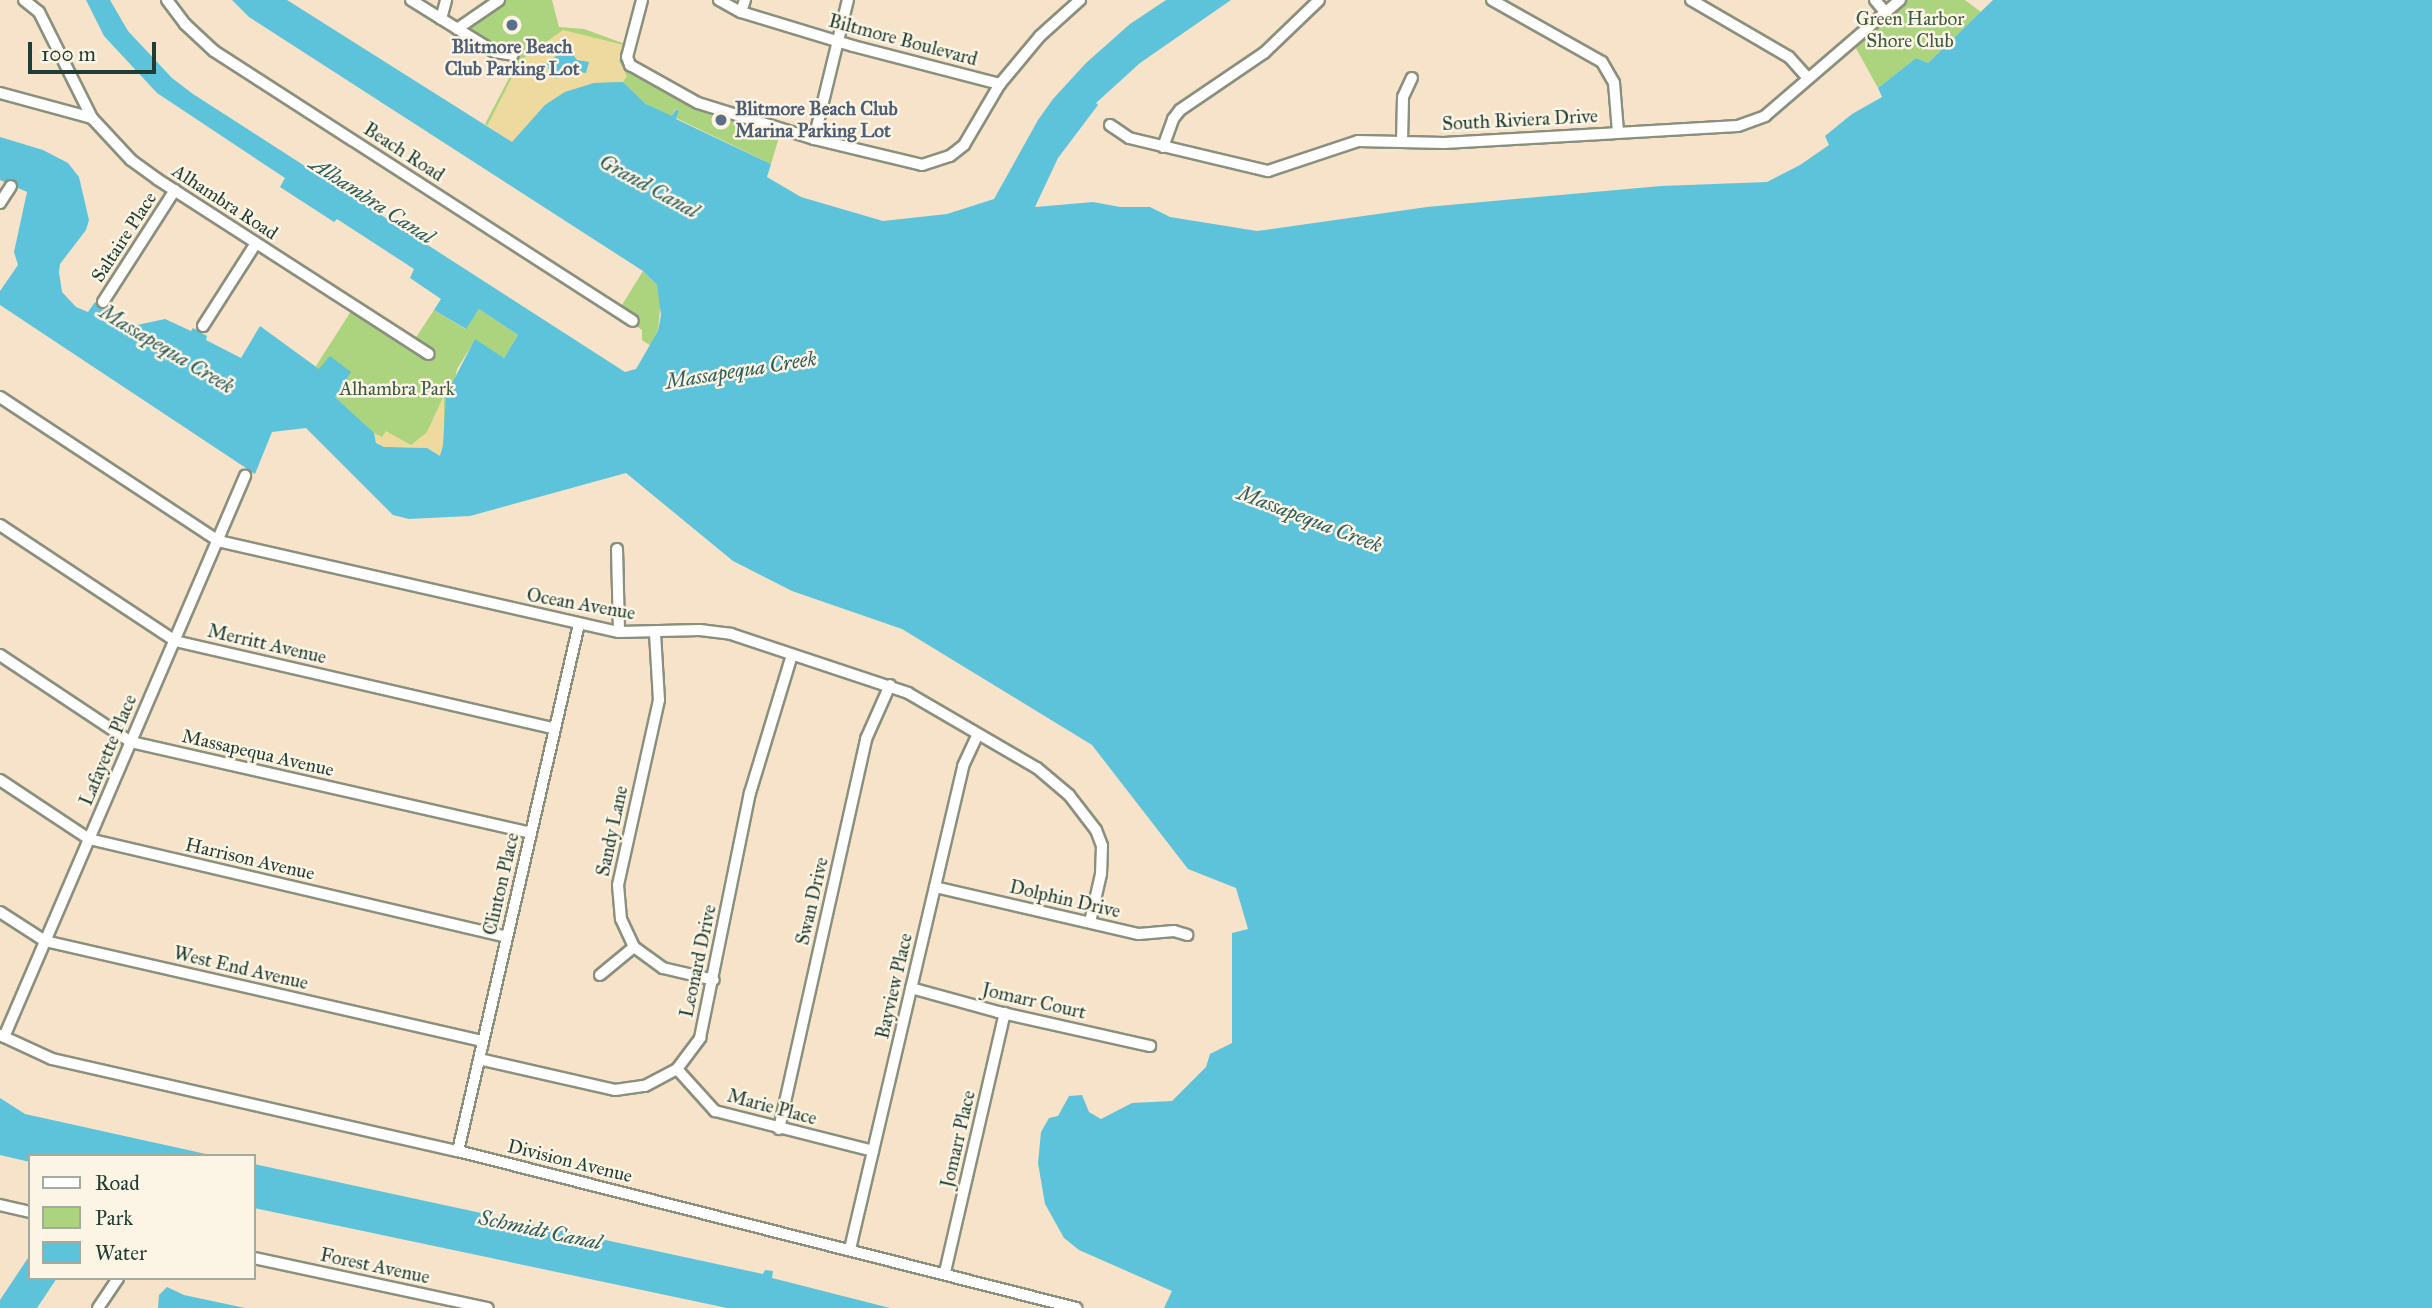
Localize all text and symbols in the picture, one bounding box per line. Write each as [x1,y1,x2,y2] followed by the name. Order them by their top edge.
[1856,8,1964,52] park label: Green Harbor Shore Club
[826,9,980,71] street label: Biltmore Boulevard
[504,17,520,33] marker: Blitmore Beach Club Parking Lot
[32,28,159,72] scale bar
[445,36,579,80] place label: Blitmore Beach Club Parking Lot
[41,41,96,67] text: 100 m
[735,98,898,142] place label: Blitmore Beach Club Marina Parking Lot
[1442,105,1598,135] street label: South Riviera Drive
[713,112,729,128] marker: Blitmore Beach Club Marina Parking Lot
[359,117,449,187] street label: Beach Road
[595,148,703,224] water label: Grand Canal
[305,151,439,249] water label: Alhambra Canal
[168,159,282,245] street label: Alhambra Road
[86,188,162,286] street label: Saltaire Place
[95,299,239,399] water label: Massapequa Creek
[664,346,818,394] water label: Massapequa Creek
[339,378,455,400] park label: Alhambra Park
[1234,480,1386,558] water label: Massapequa Creek
[525,583,637,625] street label: Ocean Avenue
[205,619,329,669] street label: Merritt Avenue
[74,691,142,809] street label: Lafayette Place
[180,724,336,782] street label: Massapequa Avenue
[591,784,633,878] street label: Sandy Lane
[478,831,524,937] street label: Clinton Place
[183,833,317,885] street label: Harrison Avenue
[791,855,833,947] street label: Swan Drive
[1007,875,1123,923] street label: Dolphin Drive
[675,903,721,1019] street label: Leonard Drive
[871,931,917,1041] street label: Bayview Place
[171,941,311,995] street label: West End Avenue
[980,978,1088,1024] street label: Jomarr Court
[725,1084,819,1130] street label: Marie Place
[936,1088,980,1190] street label: Jomarr Place
[505,1135,635,1187] street label: Division Avenue
[28,1154,256,1280] legend
[95,1170,140,1196] text: Road
[95,1205,133,1231] text: Park
[476,1205,604,1255] water label: Schmidt Canal
[95,1240,147,1266] text: Water
[318,1243,432,1289] street label: Forest Avenue

